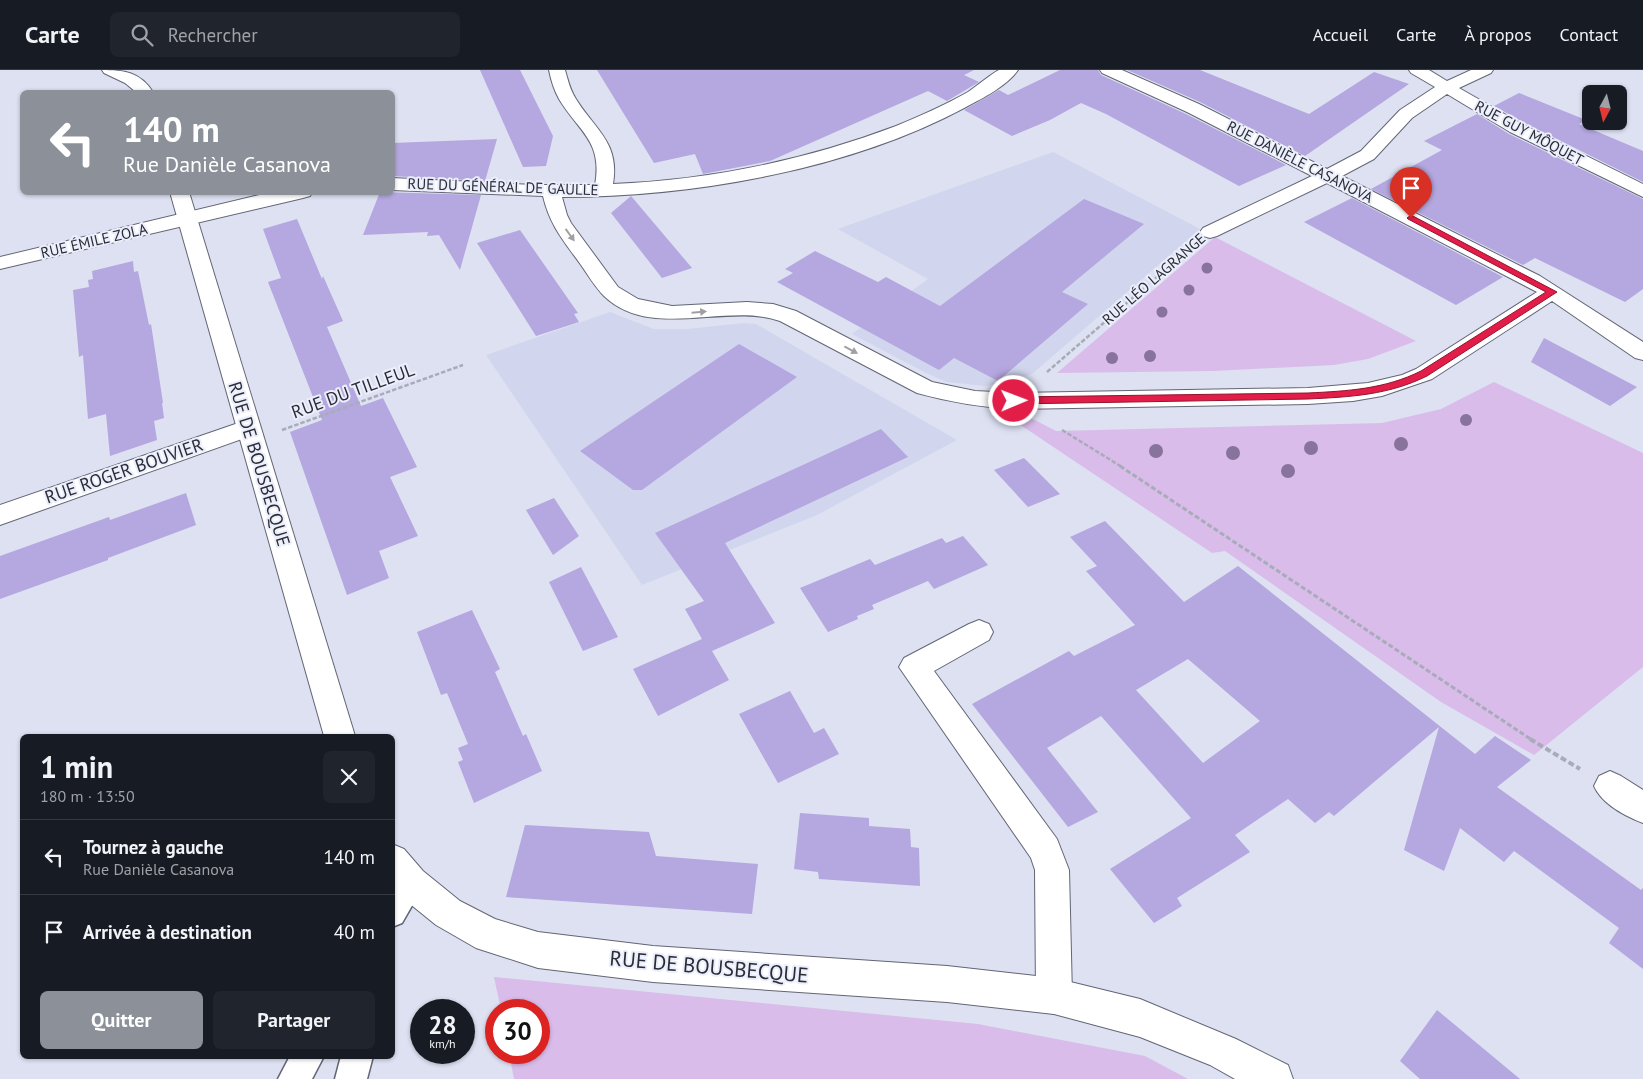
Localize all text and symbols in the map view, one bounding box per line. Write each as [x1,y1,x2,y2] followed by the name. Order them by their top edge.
[110,12,460,57] search box
[25,19,80,50] text: Carte
[128,21,156,49] icon: search
[168,23,258,47] text: Rechercher
[1313,23,1368,46] text: Accueil
[1396,23,1437,46] text: Carte
[1465,23,1532,46] text: À propos
[1560,23,1618,46] text: Contact
[1582,85,1628,130] north arrow
[1582,85,1627,130] map controls
[1472,96,1587,169] street label: RUE GUY MÔQUET
[123,106,220,152] text: 140 m
[40,110,105,175] icon: left
[1224,116,1377,207] street label: RUE DANIÈLE CASANOVA
[123,150,331,178] text: Rue Danièle Casanova
[1390,167,1432,218] pin
[407,174,599,199] street label: RUE DU GÉNÉRAL DE GAULLE
[1397,174,1425,202] icon: arrive
[39,219,149,262] street label: RUE ÉMILE ZOLA
[565,228,575,242] one-way arrow
[1098,229,1209,329] street label: RUE LÉO LAGRANGE
[691,308,707,316] one-way arrow
[844,346,859,354] one-way arrow
[288,358,417,423] street label: RUE DU TILLEUL
[987,374,1039,426] position arrow
[223,379,295,549] street label: RUE DE BOUSBECQUE
[42,433,206,508] street label: RUE ROGER BOUVIER
[40,747,113,786] text: 1 min
[323,751,375,803] button: close
[40,786,135,806] text: 180 m · 13:50
[83,835,224,859] text: Tournez à gauche
[40,843,68,871] icon: left
[323,845,375,869] text: 140 m
[83,859,234,879] text: Rue Danièle Casanova
[40,918,68,946] icon: arrive
[83,920,252,944] text: Arrivée à destination
[334,920,375,944] text: 40 m
[609,944,810,989] street label: RUE DE BOUSBECQUE
[40,991,203,1049] button: Quitter
[213,991,375,1049] button: Partager
[485,999,550,1064] speed limit sign: 30
[428,1009,457,1041] text: 28
[429,1036,456,1051] text: km/h

